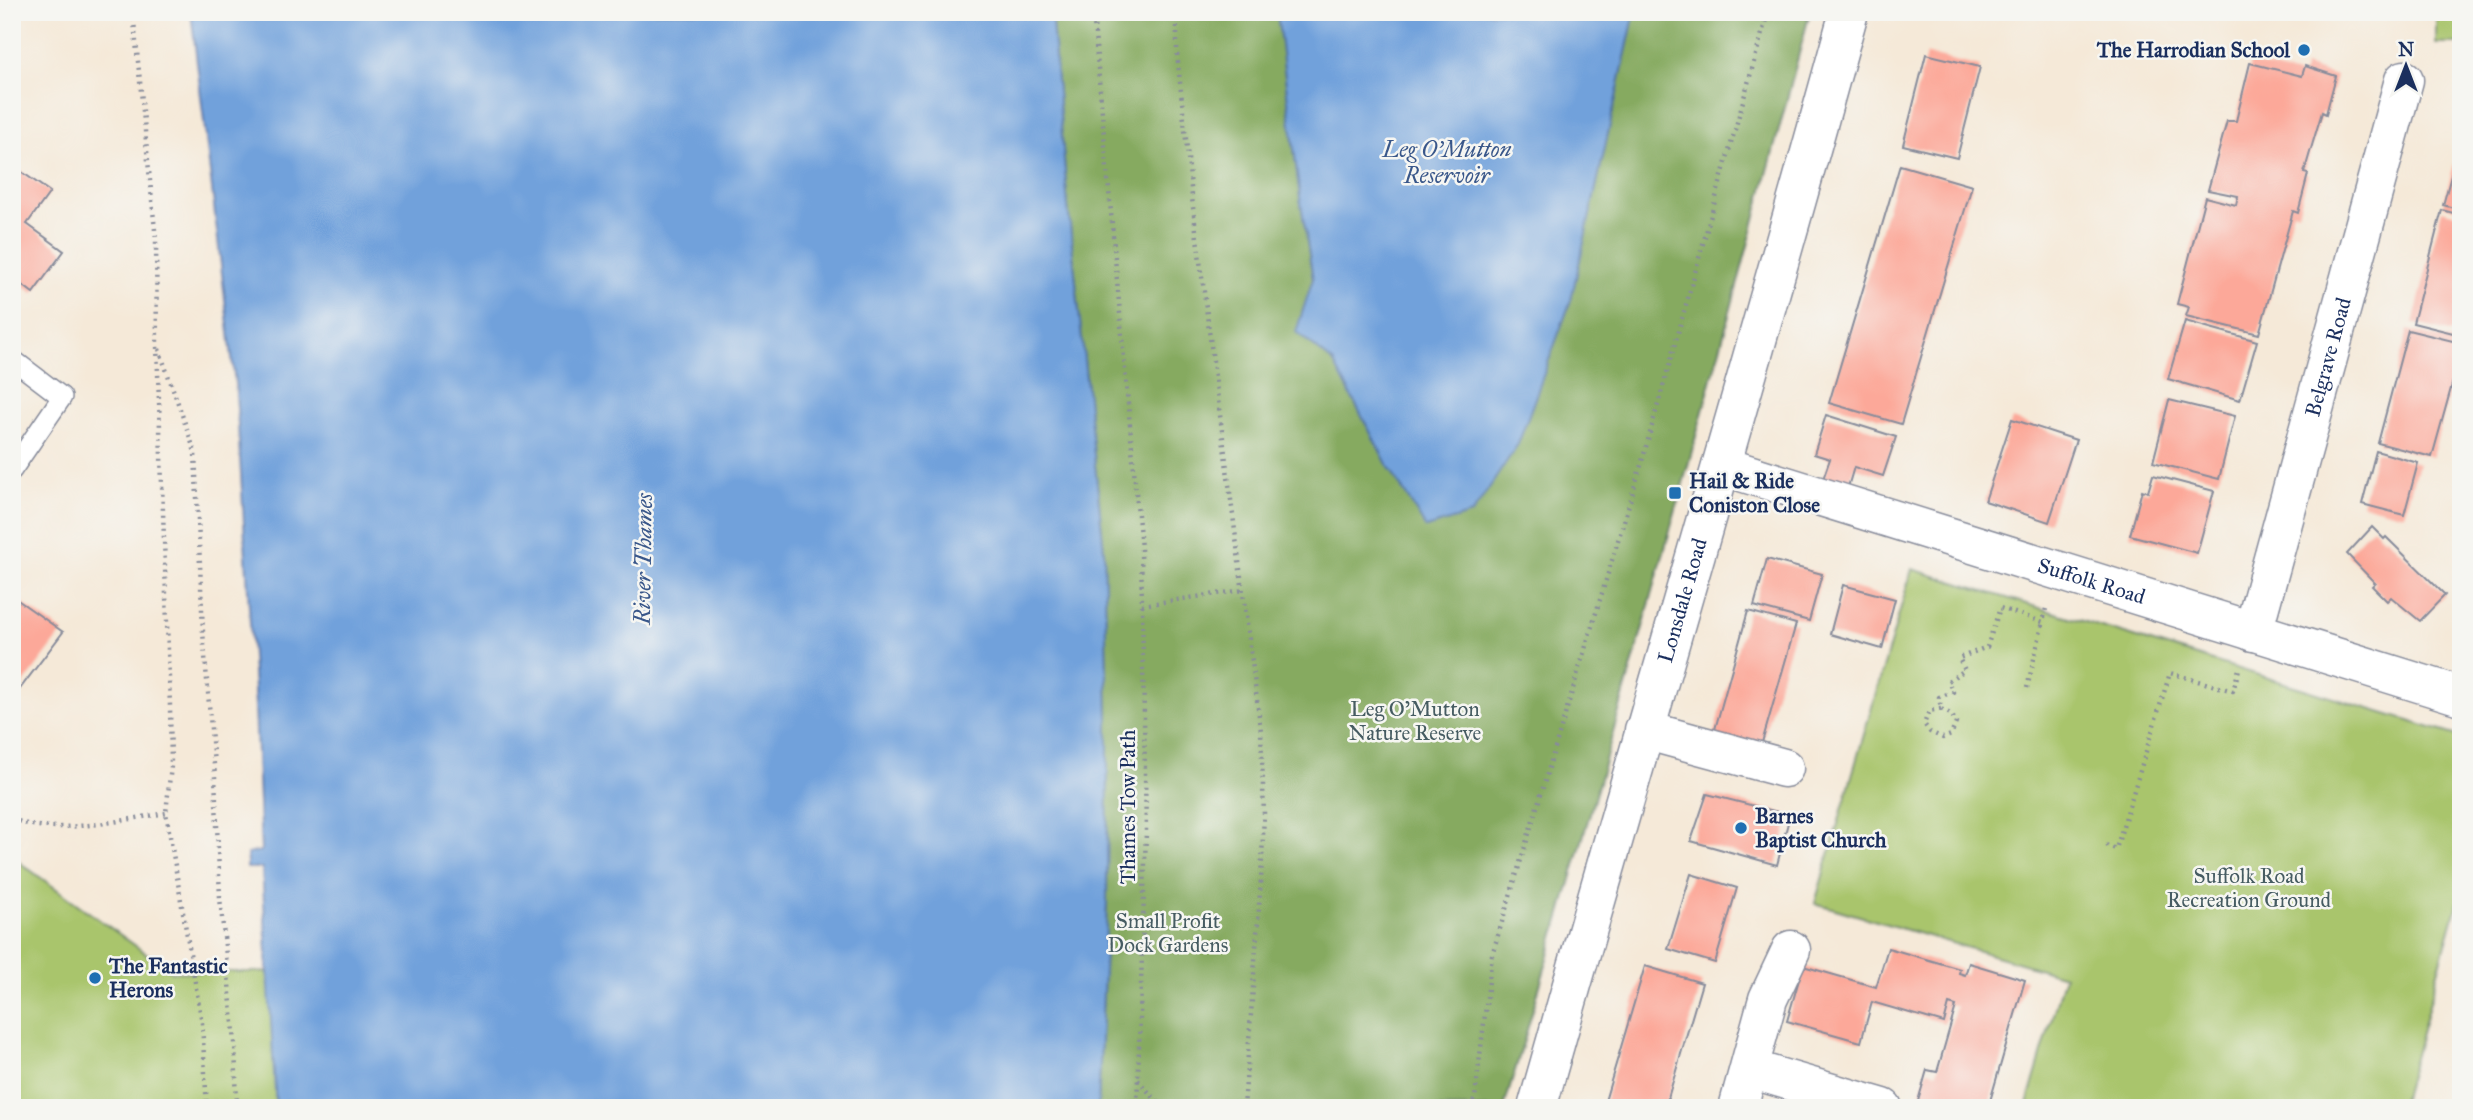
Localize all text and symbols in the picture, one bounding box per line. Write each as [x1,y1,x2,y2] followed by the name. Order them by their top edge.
[2372,32,2442,102] north arrow
[2096,37,2291,63] place label: The Harrodian School
[2398,38,2414,61] text: N
[2296,42,2312,58] marker: The Harrodian School
[1382,135,1511,189] water label: Leg O'Mutton Reservoir
[2299,294,2357,420] street label: Belgrave Road
[1689,468,1820,518] place label: Hail & Ride Coniston Close
[1667,485,1683,501] marker: Hail & Ride Coniston Close
[628,493,658,626] water label: River Thames
[1652,535,1713,666] street label: Lonsdale Road
[2035,552,2149,610] street label: Suffolk Road
[1349,696,1481,746] park label: Leg O'Mutton Nature Reserve
[1115,729,1141,884] street label: Thames Tow Path
[1755,803,1887,853] place label: Barnes Baptist Church
[1733,820,1749,836] marker: Barnes Baptist Church
[2167,863,2332,913] park label: Suffolk Road Recreation Ground
[1108,908,1228,958] park label: Small Profit Dock Gardens
[108,953,228,1003] place label: The Fantastic Herons
[87,970,103,986] marker: The Fantastic Herons

